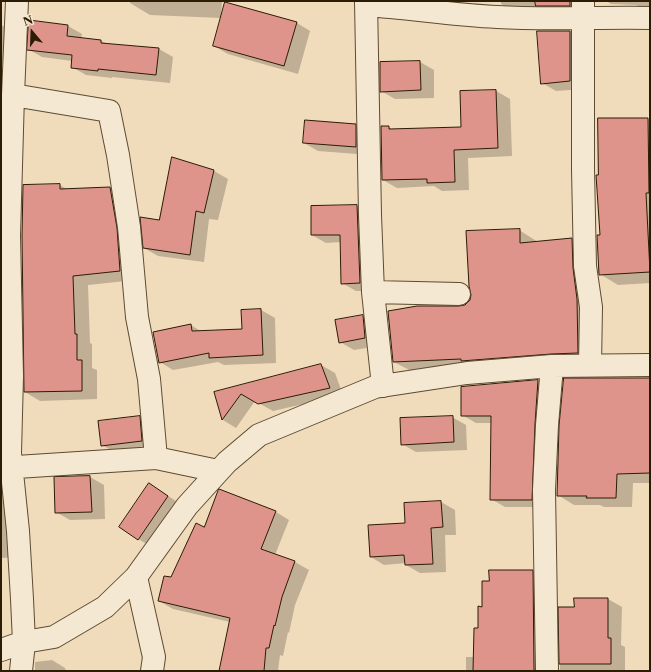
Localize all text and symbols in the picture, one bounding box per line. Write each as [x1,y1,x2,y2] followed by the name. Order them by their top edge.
[12,12,52,52] north arrow
[21,12,35,29] text: N

